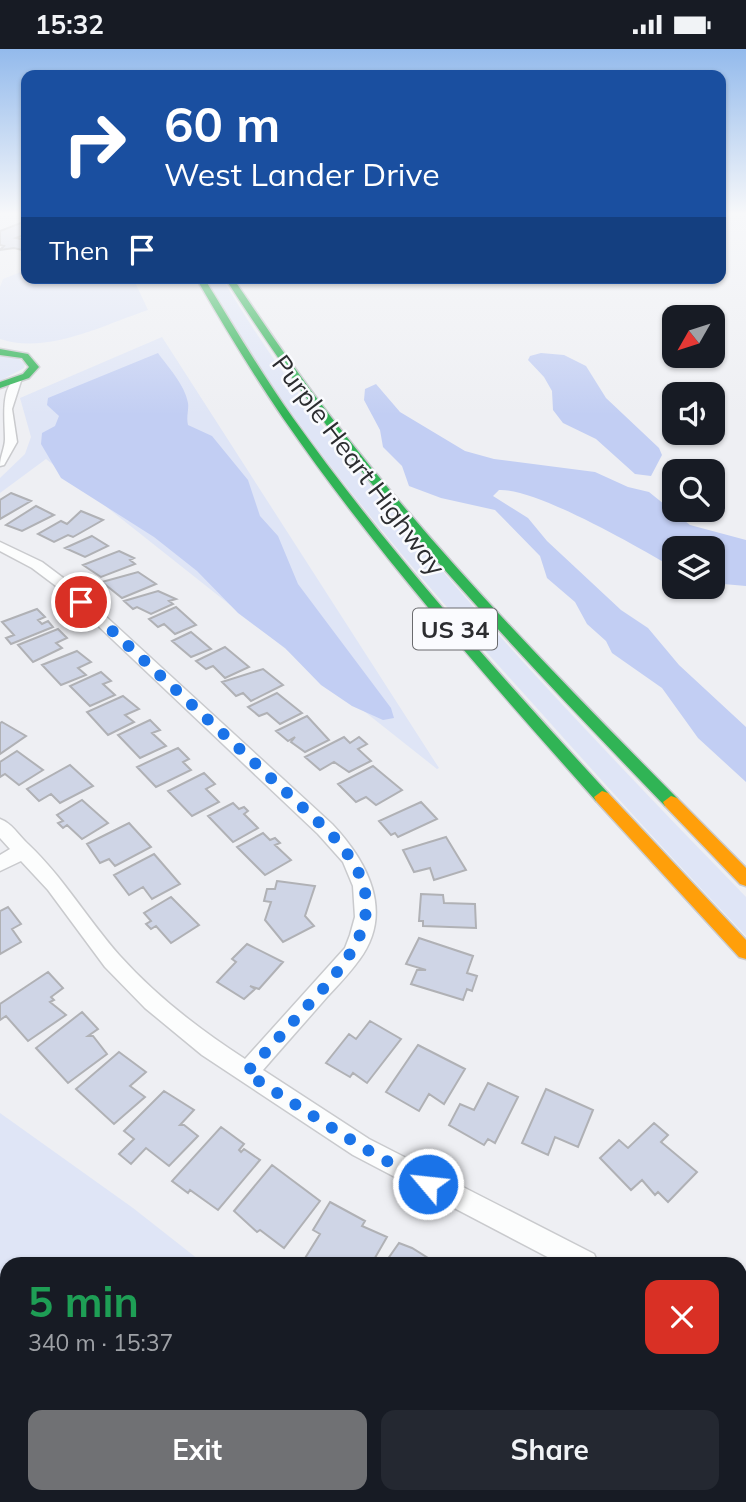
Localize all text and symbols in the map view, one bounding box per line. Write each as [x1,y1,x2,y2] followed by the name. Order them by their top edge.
[35,8,104,41] text: 15:32
[164,93,280,154] text: 60 m
[49,98,140,189] icon: right
[164,154,440,194] text: West Lander Drive
[123,231,161,269] icon: arrive
[49,234,109,267] text: Then
[662,305,724,367] north arrow
[662,305,725,599] map controls
[265,348,453,582] street label: Purple Heart Highway
[662,382,725,445] button: sound
[662,459,725,522] button: search
[662,536,725,599] button: layers
[51,572,111,632] pin
[62,583,100,621] icon: arrive
[413,609,497,649] road number: US 34
[391,1147,465,1221] position arrow
[28,1275,139,1328] text: 5 min
[645,1280,719,1354] button: close
[28,1328,173,1357] text: 340 m · 15:37
[28,1410,367,1490] button: Exit
[381,1410,719,1490] button: Share

